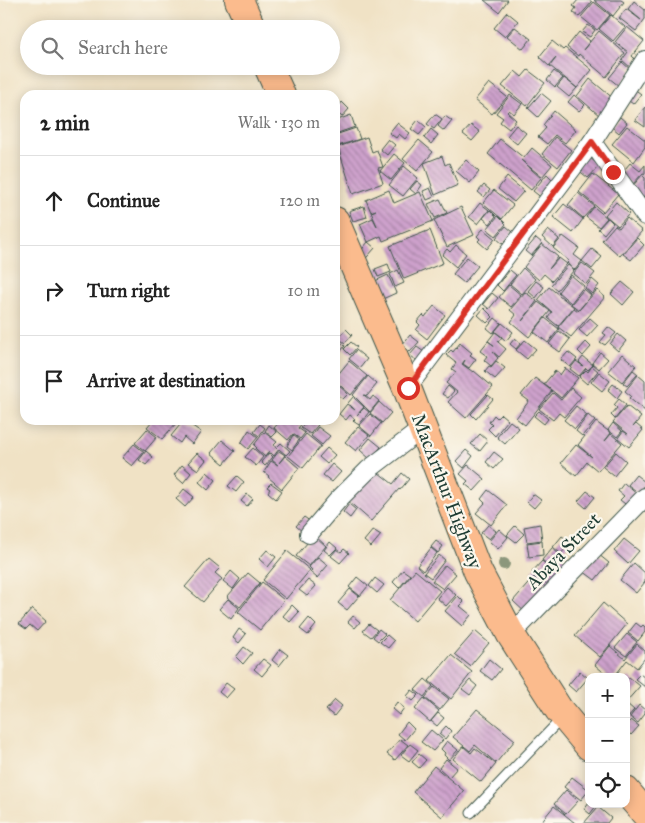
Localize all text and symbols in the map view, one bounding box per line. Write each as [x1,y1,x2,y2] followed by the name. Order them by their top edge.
[20,20,340,75] search box
[38,34,66,62] icon: search
[78,36,168,59] text: Search here
[40,110,90,136] text: 2 min
[238,113,320,132] text: Walk · 130 m
[602,161,625,184] route end
[40,187,68,215] icon: ahead
[87,189,160,212] text: Continue
[280,191,320,210] text: 120 m
[40,277,68,305] icon: right
[87,279,170,302] text: Turn right
[288,281,320,300] text: 10 m
[40,367,68,395] icon: arrive
[87,369,245,392] text: Arrive at destination
[397,377,420,400] route start
[406,410,488,573] street label: MacArthur Highway
[520,508,605,595] street label: Abaya Street
[585,673,630,808] map controls
[585,673,630,718] button: +
[585,718,630,763] button: −
[585,763,630,808] button: locate

